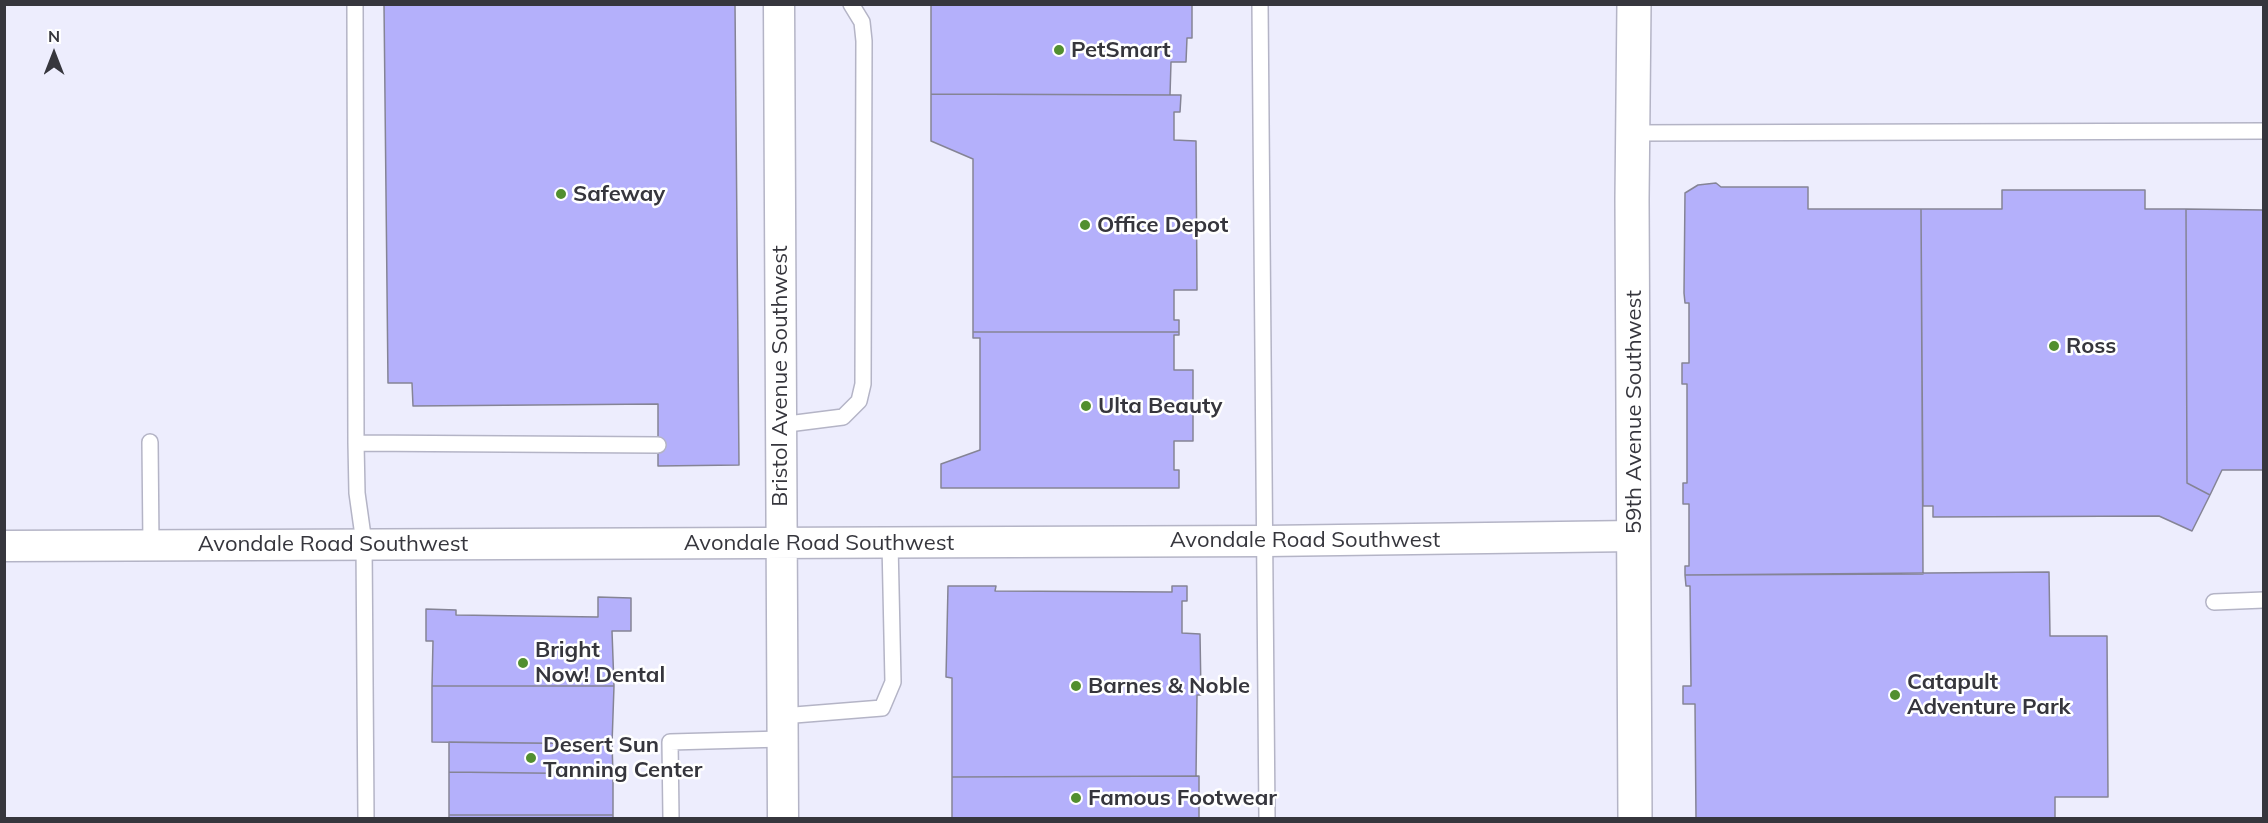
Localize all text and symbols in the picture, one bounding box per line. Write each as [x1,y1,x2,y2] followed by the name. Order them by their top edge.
[24,24,84,84] north arrow
[48,26,60,46] text: N
[1071,37,1171,63] place label: PetSmart
[1052,43,1066,57] marker: PetSmart
[573,181,665,207] place label: Safeway
[554,187,568,201] marker: Safeway
[1097,212,1228,238] place label: Office Depot
[1078,218,1092,232] marker: Office Depot
[767,245,793,507] street label: Bristol Avenue Southwest
[1621,290,1647,534] street label: 59th Avenue Southwest
[2066,333,2116,359] place label: Ross
[2047,339,2061,353] marker: Ross
[1098,393,1222,419] place label: Ulta Beauty
[1079,399,1093,413] marker: Ulta Beauty
[1170,527,1440,553] street label: Avondale Road Southwest
[684,530,954,556] street label: Avondale Road Southwest
[198,531,468,557] street label: Avondale Road Southwest
[535,637,665,688] place label: Bright Now! Dental
[516,656,530,670] marker: Bright Now! Dental
[1907,669,2071,720] place label: Catapult Adventure Park
[1088,673,1250,699] place label: Barnes & Noble
[1069,679,1083,693] marker: Barnes & Noble
[1888,688,1902,702] marker: Catapult Adventure Park
[543,732,702,784] place label: Desert Sun Tanning Center
[524,751,538,765] marker: Desert Sun Tanning Center
[1088,785,1277,811] place label: Famous Footwear
[1069,791,1083,805] marker: Famous Footwear

